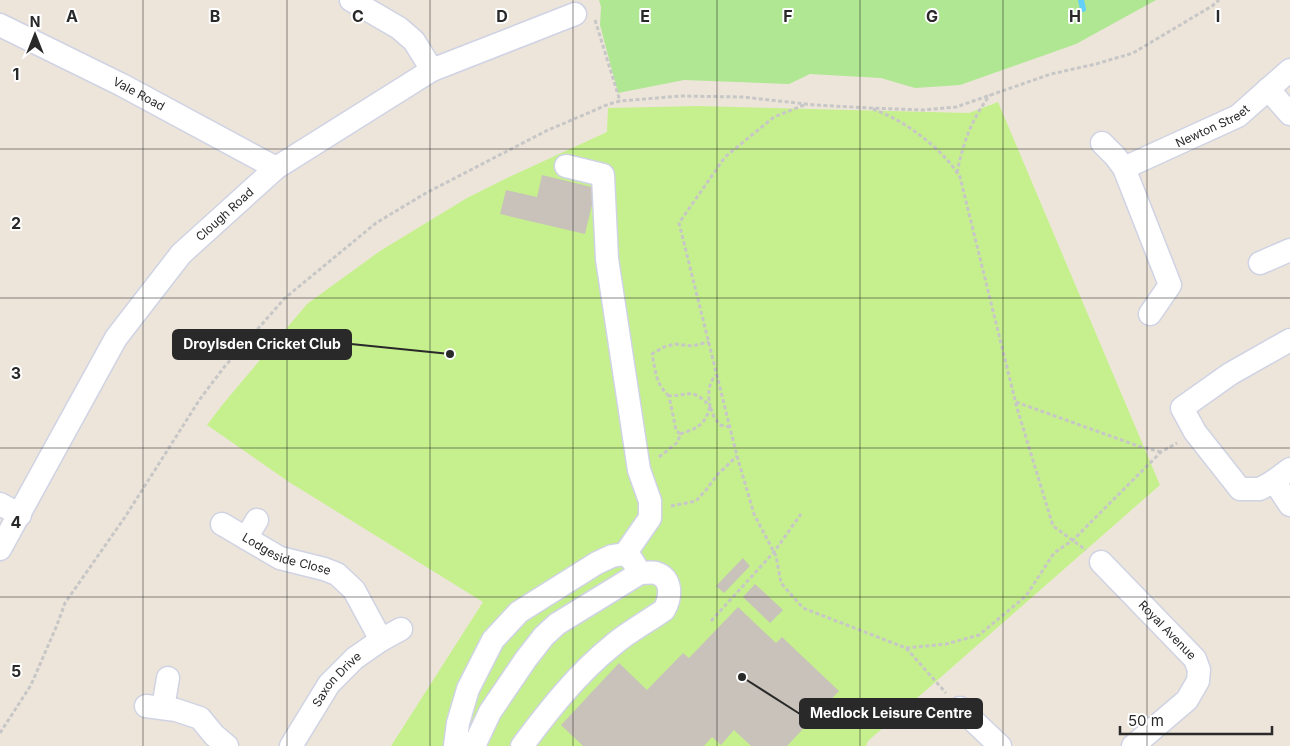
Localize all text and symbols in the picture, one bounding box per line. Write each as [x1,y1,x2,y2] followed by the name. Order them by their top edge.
[66,6,78,26] text: A
[210,6,220,26] text: B
[352,6,364,26] text: C
[496,6,508,26] text: D
[640,6,650,26] text: E
[783,6,793,26] text: F
[926,6,938,26] text: G
[1069,6,1081,26] text: H
[1216,6,1220,26] text: I
[10,10,60,60] north arrow
[30,13,40,30] text: N
[13,64,19,84] text: 1
[111,74,168,114] street label: Vale Road
[1173,101,1253,151] street label: Newton Street
[192,184,256,244] street label: Clough Road
[11,213,21,233] text: 2
[173,330,351,359] callout: Droylsden Cricket Club
[183,335,341,352] text: Droylsden Cricket Club
[11,363,21,383] text: 3
[11,512,22,532] text: 4
[240,530,333,578] street label: Lodgeside Close
[1135,597,1199,663] street label: Royal Avenue
[309,648,364,710] street label: Saxon Drive
[11,661,21,681] text: 5
[800,699,982,728] callout: Medlock Leisure Centre
[810,704,972,721] text: Medlock Leisure Centre
[1120,704,1272,736] scale bar
[1128,711,1164,730] text: 50 m

